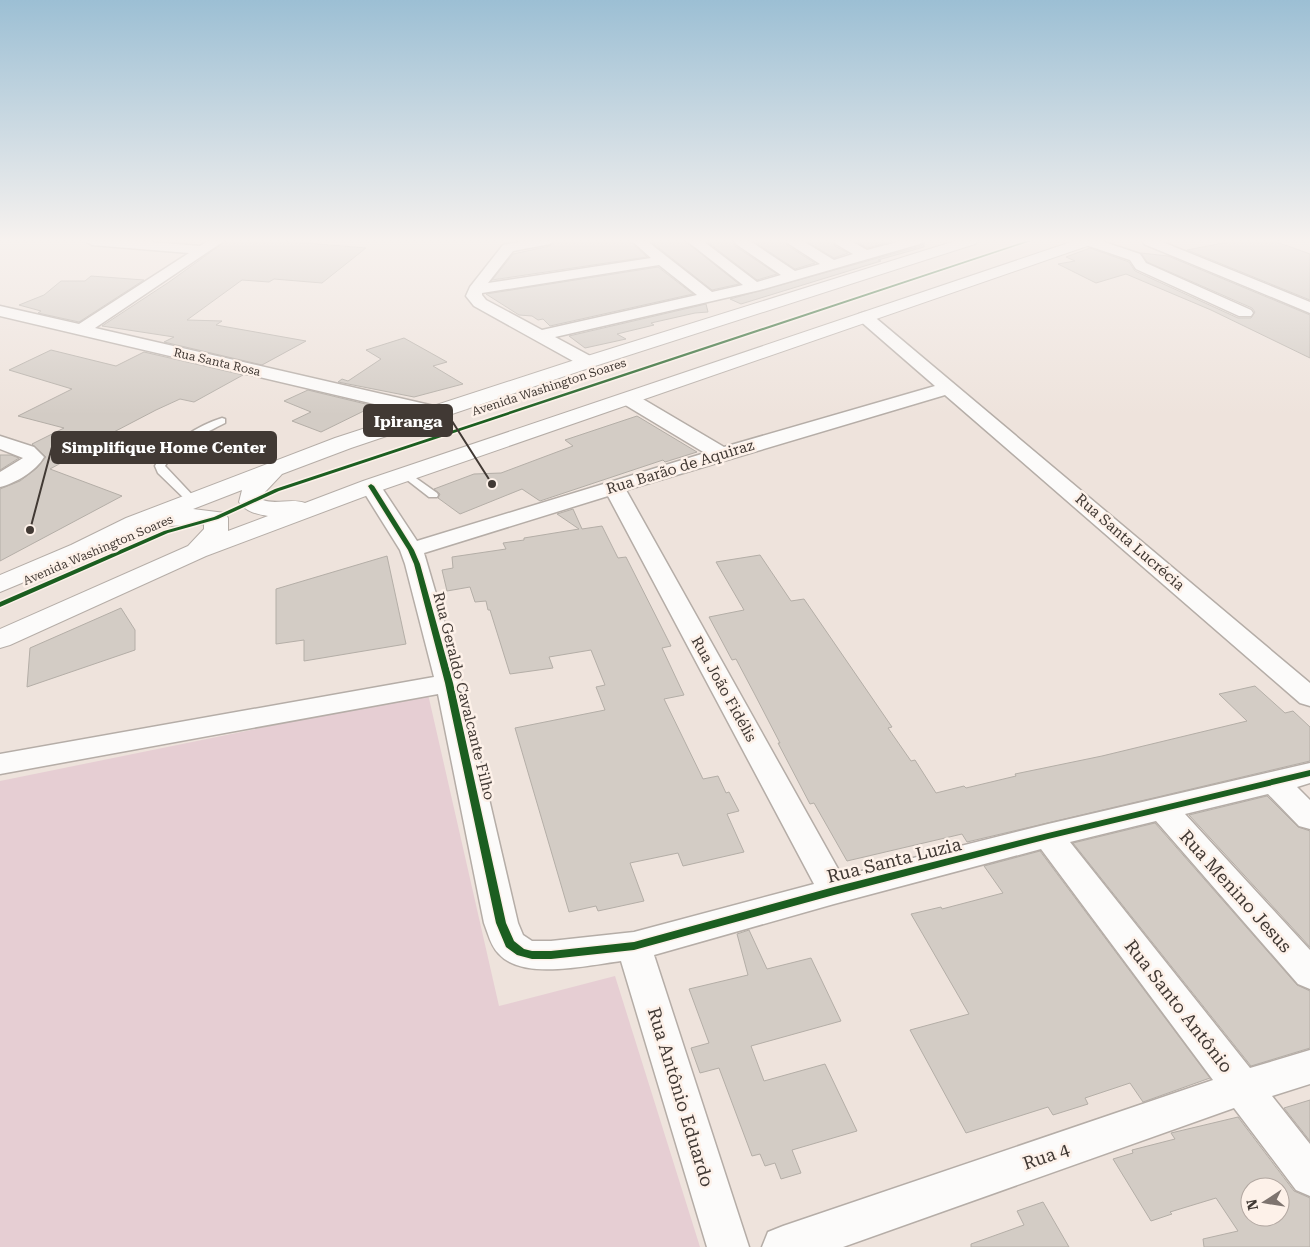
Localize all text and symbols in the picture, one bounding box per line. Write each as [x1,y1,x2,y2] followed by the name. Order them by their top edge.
[172,345,262,379] street label: Rua Santa Rosa
[470,355,628,419] street label: Avenida Washington Soares
[364,405,452,436] callout: Ipiranga
[374,412,443,431] text: Ipiranga
[52,432,276,463] callout: Simplifique Home Center
[604,436,756,498] street label: Rua Barão de Aquiraz
[62,438,266,457] text: Simplifique Home Center
[1072,490,1188,594] street label: Rua Santa Lucrécia
[21,512,175,588] street label: Avenida Washington Soares
[429,590,499,802] street label: Rua Geraldo Cavalcante Filho
[688,633,760,745] street label: Rua João Fidélis
[1176,826,1296,956] street label: Rua Menino Jesus
[825,833,964,887] street label: Rua Santa Luzia
[1121,935,1237,1077] street label: Rua Santo Antônio
[644,1005,718,1189] street label: Rua Antônio Eduardo
[1020,1138,1072,1174] street label: Rua 4
[1240,1177,1290,1227] north arrow
[1243,1198,1261,1212] text: N

